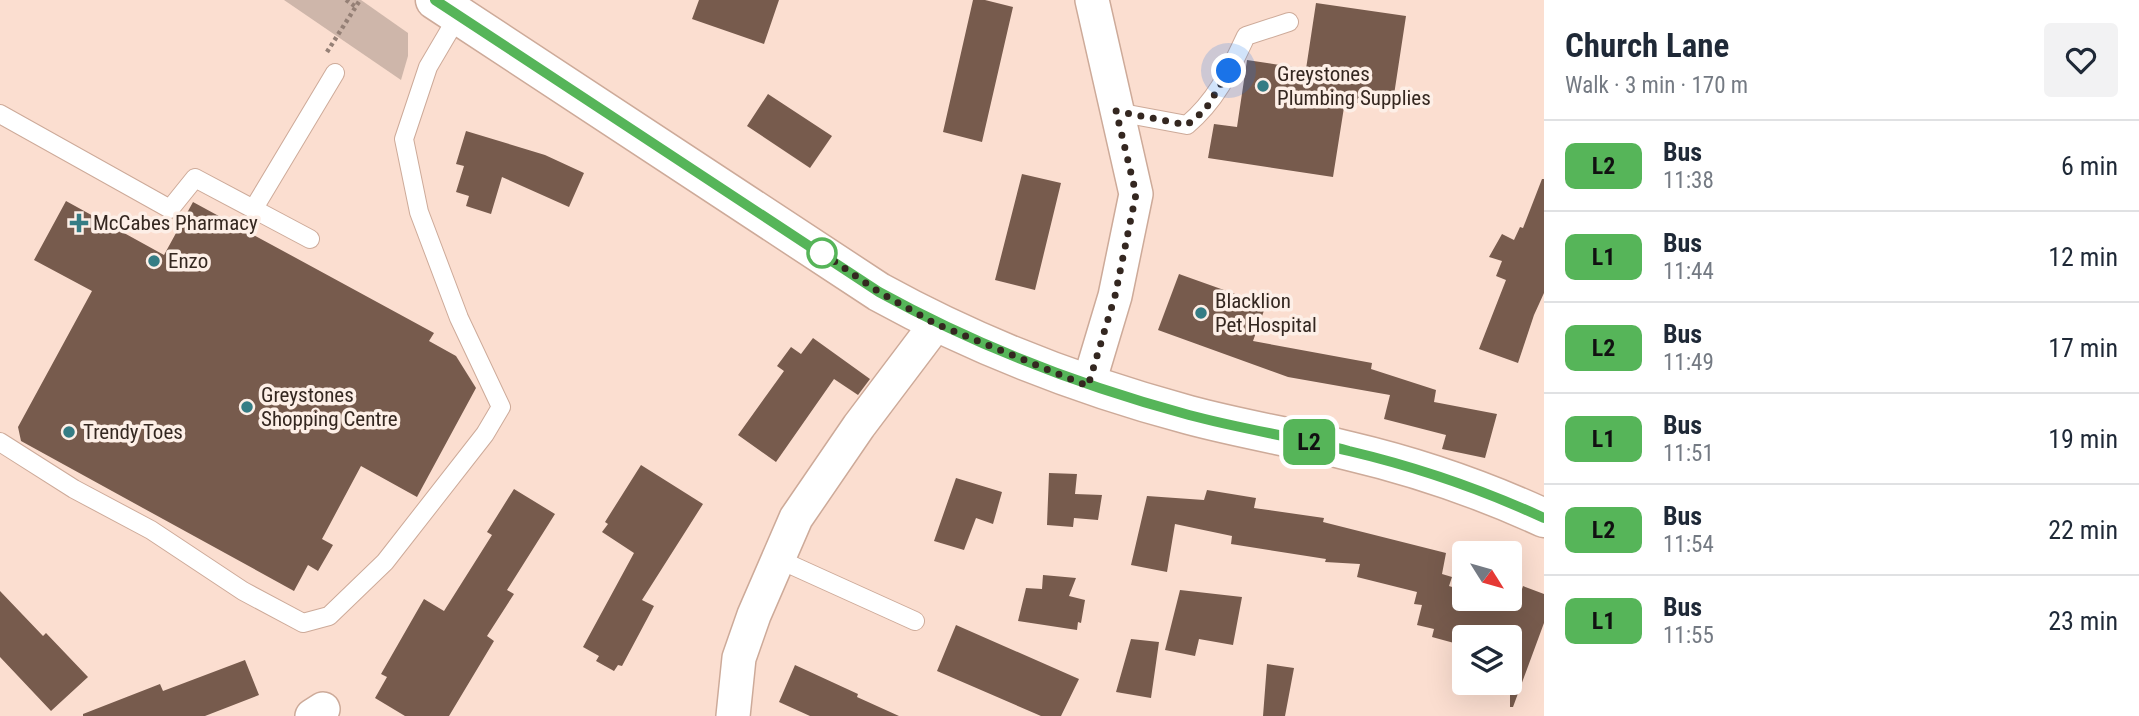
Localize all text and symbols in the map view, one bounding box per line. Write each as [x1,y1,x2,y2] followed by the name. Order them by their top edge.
[2044,23,2118,97] button: heart
[1565,26,1729,65] text: Church Lane
[1211,53,1246,88] your location
[1277,62,1431,110] place label: Greystones Plumbing Supplies
[1565,72,1748,99] text: Walk · 3 min · 170 m
[1255,78,1271,94] marker: Greystones Plumbing Supplies
[1663,137,1702,167] text: Bus
[2061,151,2118,181] text: 6 min
[1592,152,1615,180] text: L2
[1663,167,1714,194] text: 11:38
[93,211,258,235] place label: McCabes Pharmacy
[71,215,87,231] marker: McCabes Pharmacy
[1663,228,1702,258] text: Bus
[807,238,837,268] unlabelled marker
[2048,242,2118,272] text: 12 min
[1592,243,1615,271] text: L1
[168,249,208,273] place label: Enzo
[146,253,162,269] marker: Enzo
[1663,258,1714,285] text: 11:44
[1215,289,1317,337] place label: Blacklion Pet Hospital
[1193,305,1209,321] marker: Blacklion Pet Hospital
[1663,319,1702,349] text: Bus
[2048,333,2118,363] text: 17 min
[1592,334,1615,362] text: L2
[1663,349,1714,376] text: 11:49
[261,383,398,431] place label: Greystones Shopping Centre
[239,399,255,415] marker: Greystones Shopping Centre
[1663,410,1702,440] text: Bus
[1278,419,1340,465] line badge: L2
[83,420,183,444] place label: Trendy Toes
[61,424,77,440] marker: Trendy Toes
[2048,424,2118,454] text: 19 min
[1592,425,1615,453] text: L1
[1297,428,1321,456] text: L2
[1663,440,1714,467] text: 11:51
[1663,501,1702,531] text: Bus
[2048,515,2118,545] text: 22 min
[1592,516,1615,544] text: L2
[1663,531,1714,558] text: 11:54
[1452,541,1522,611] north arrow
[1452,541,1522,695] map controls
[1663,592,1702,622] text: Bus
[2048,606,2118,636] text: 23 min
[1592,607,1615,635] text: L1
[1663,622,1714,649] text: 11:55
[1452,625,1522,695] button: layers

